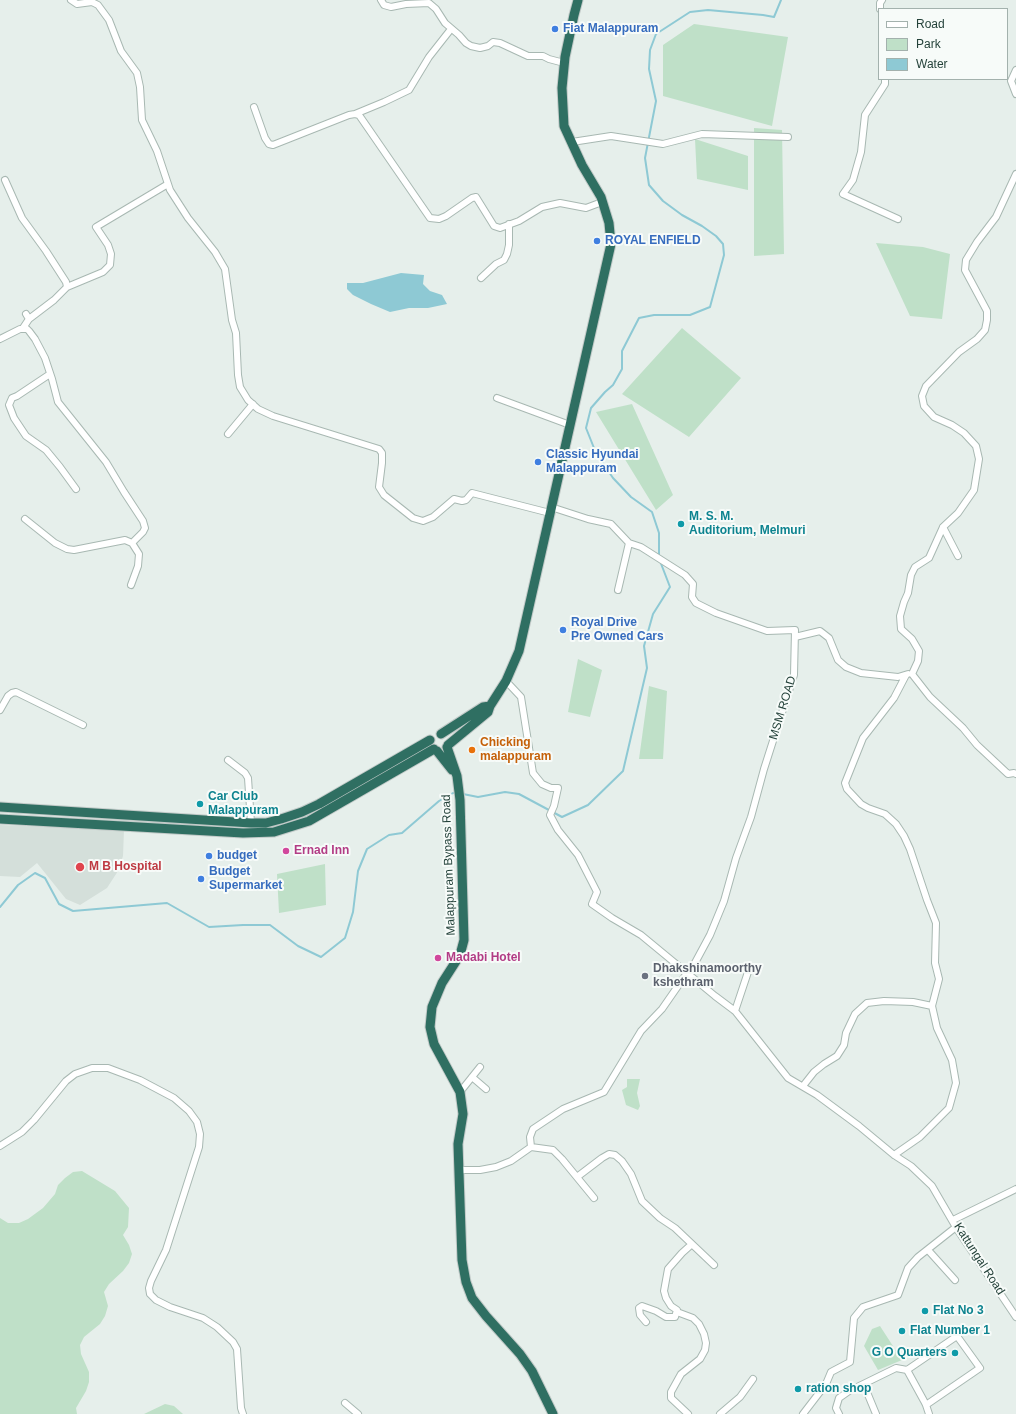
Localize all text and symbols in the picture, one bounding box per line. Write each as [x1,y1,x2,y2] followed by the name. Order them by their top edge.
[878,8,1008,80] legend
[916,17,945,31] text: Road
[563,22,658,36] place label: Fiat Malappuram
[550,24,560,34] marker: Fiat Malappuram
[916,37,941,51] text: Park
[916,57,948,71] text: Water
[605,234,701,248] place label: ROYAL ENFIELD
[592,236,602,246] marker: ROYAL ENFIELD
[546,448,639,476] place label: Classic Hyundai Malappuram
[533,457,543,467] marker: Classic Hyundai Malappuram
[689,510,806,538] place label: M. S. M. Auditorium, Melmuri
[676,519,686,529] marker: M. S. M. Auditorium, Melmuri
[571,616,664,644] place label: Royal Drive Pre Owned Cars
[558,625,568,635] marker: Royal Drive Pre Owned Cars
[766,674,800,742] street label: MSM ROAD
[480,736,551,764] place label: Chicking malappuram
[467,745,477,755] marker: Chicking malappuram
[208,790,279,818] place label: Car Club Malappuram
[439,794,459,936] street label: Malappuram Bypass Road
[195,799,205,809] marker: Car Club Malappuram
[294,844,349,858] place label: Ernad Inn
[281,846,291,856] marker: Ernad Inn
[217,849,257,863] place label: budget
[204,851,214,861] marker: budget
[89,860,162,874] place label: M B Hospital
[74,861,86,873] marker: M B Hospital
[209,865,282,893] place label: Budget Supermarket
[196,874,206,884] marker: Budget Supermarket
[446,951,521,965] place label: Madabi Hotel
[433,953,443,963] marker: Madabi Hotel
[653,962,762,990] place label: Dhakshinamoorthy kshethram
[640,971,650,981] marker: Dhakshinamoorthy kshethram
[950,1220,1008,1298] street label: Kattungal Road
[933,1304,984,1318] place label: Flat No 3
[920,1306,930,1316] marker: Flat No 3
[910,1324,990,1338] place label: Flat Number 1
[897,1326,907,1336] marker: Flat Number 1
[872,1346,947,1360] place label: G O Quarters
[950,1348,960,1358] marker: G O Quarters
[806,1382,871,1396] place label: ration shop
[793,1384,803,1394] marker: ration shop

